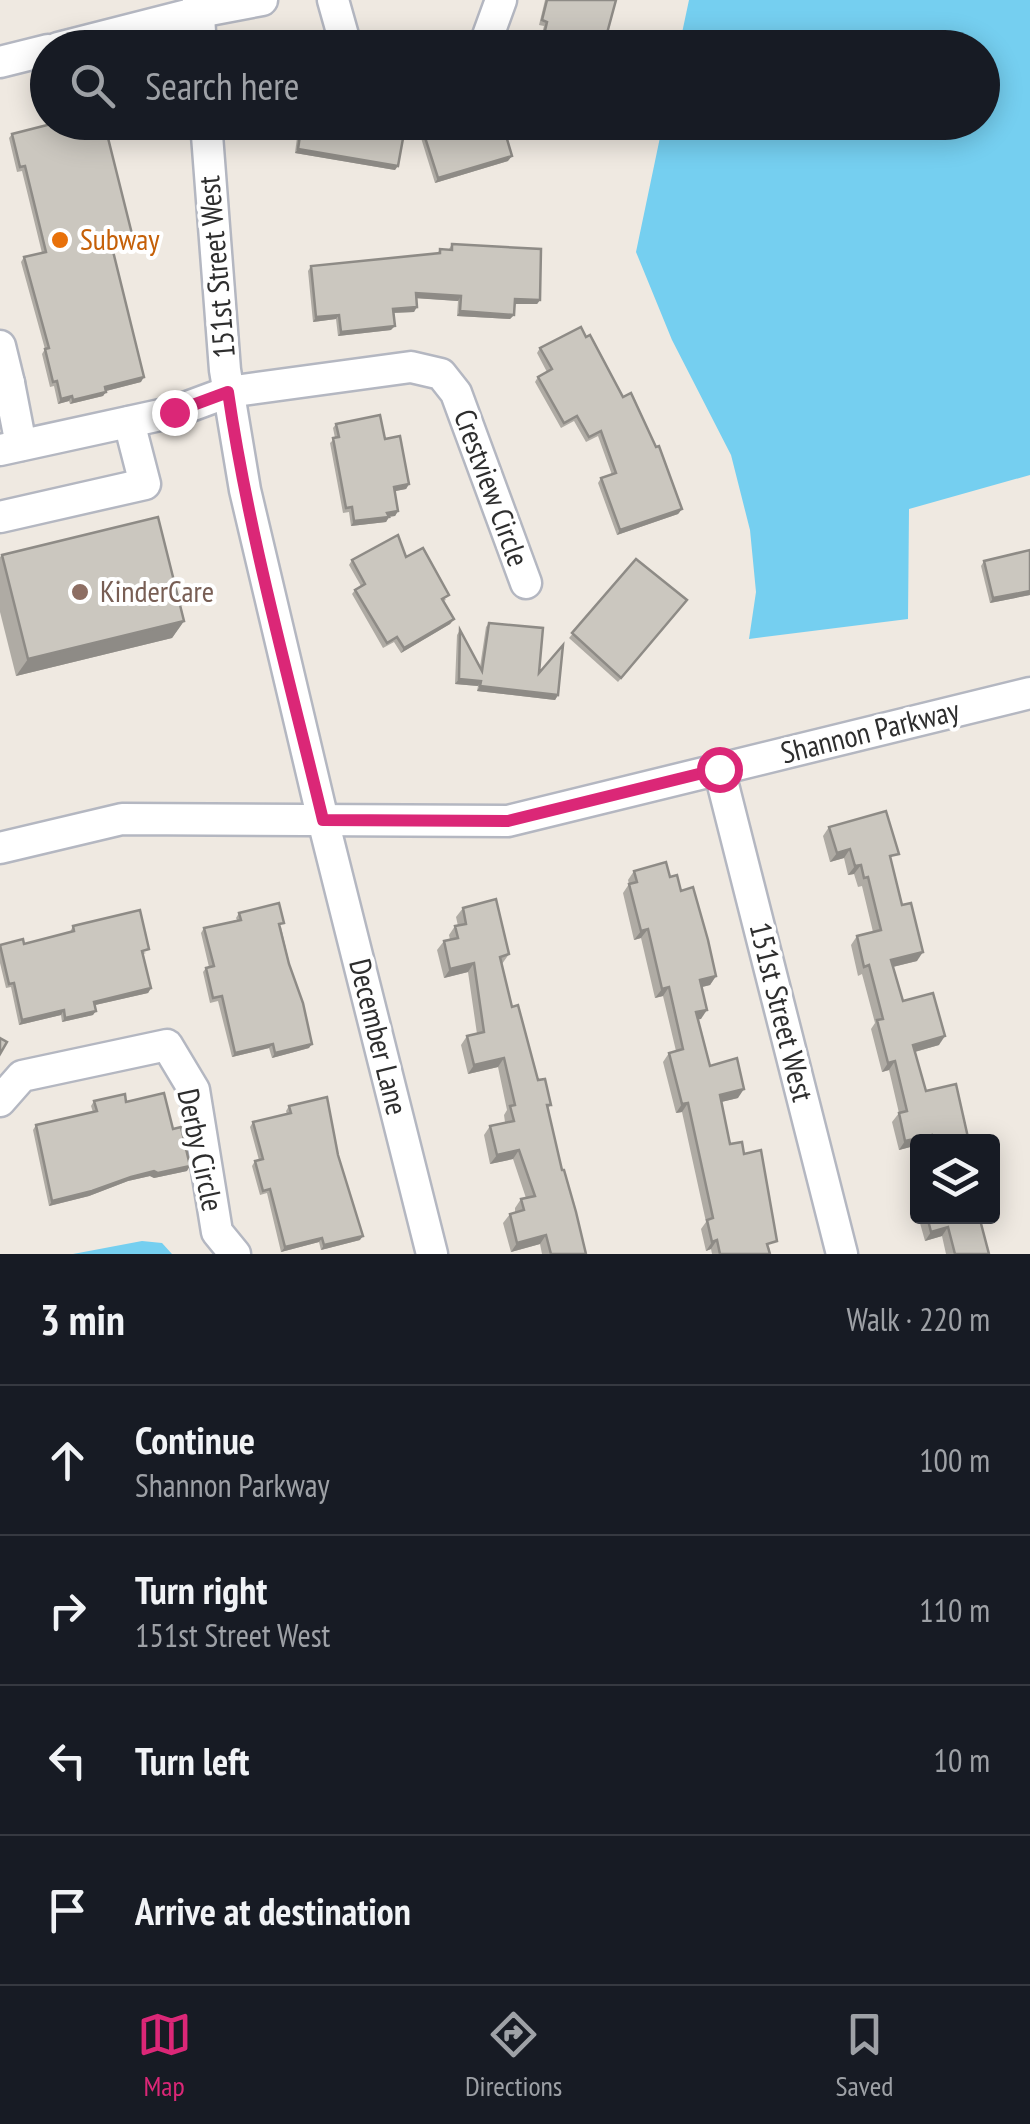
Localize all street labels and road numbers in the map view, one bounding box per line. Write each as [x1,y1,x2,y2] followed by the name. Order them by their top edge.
[188,173,243,360] street label: 151st Street West
[446,404,539,571] street label: Crestview Circle
[776,689,964,772] street label: Shannon Parkway
[741,918,824,1106] street label: 151st Street West
[341,955,418,1119] street label: December Lane
[169,1085,233,1215] street label: Derby Circle

